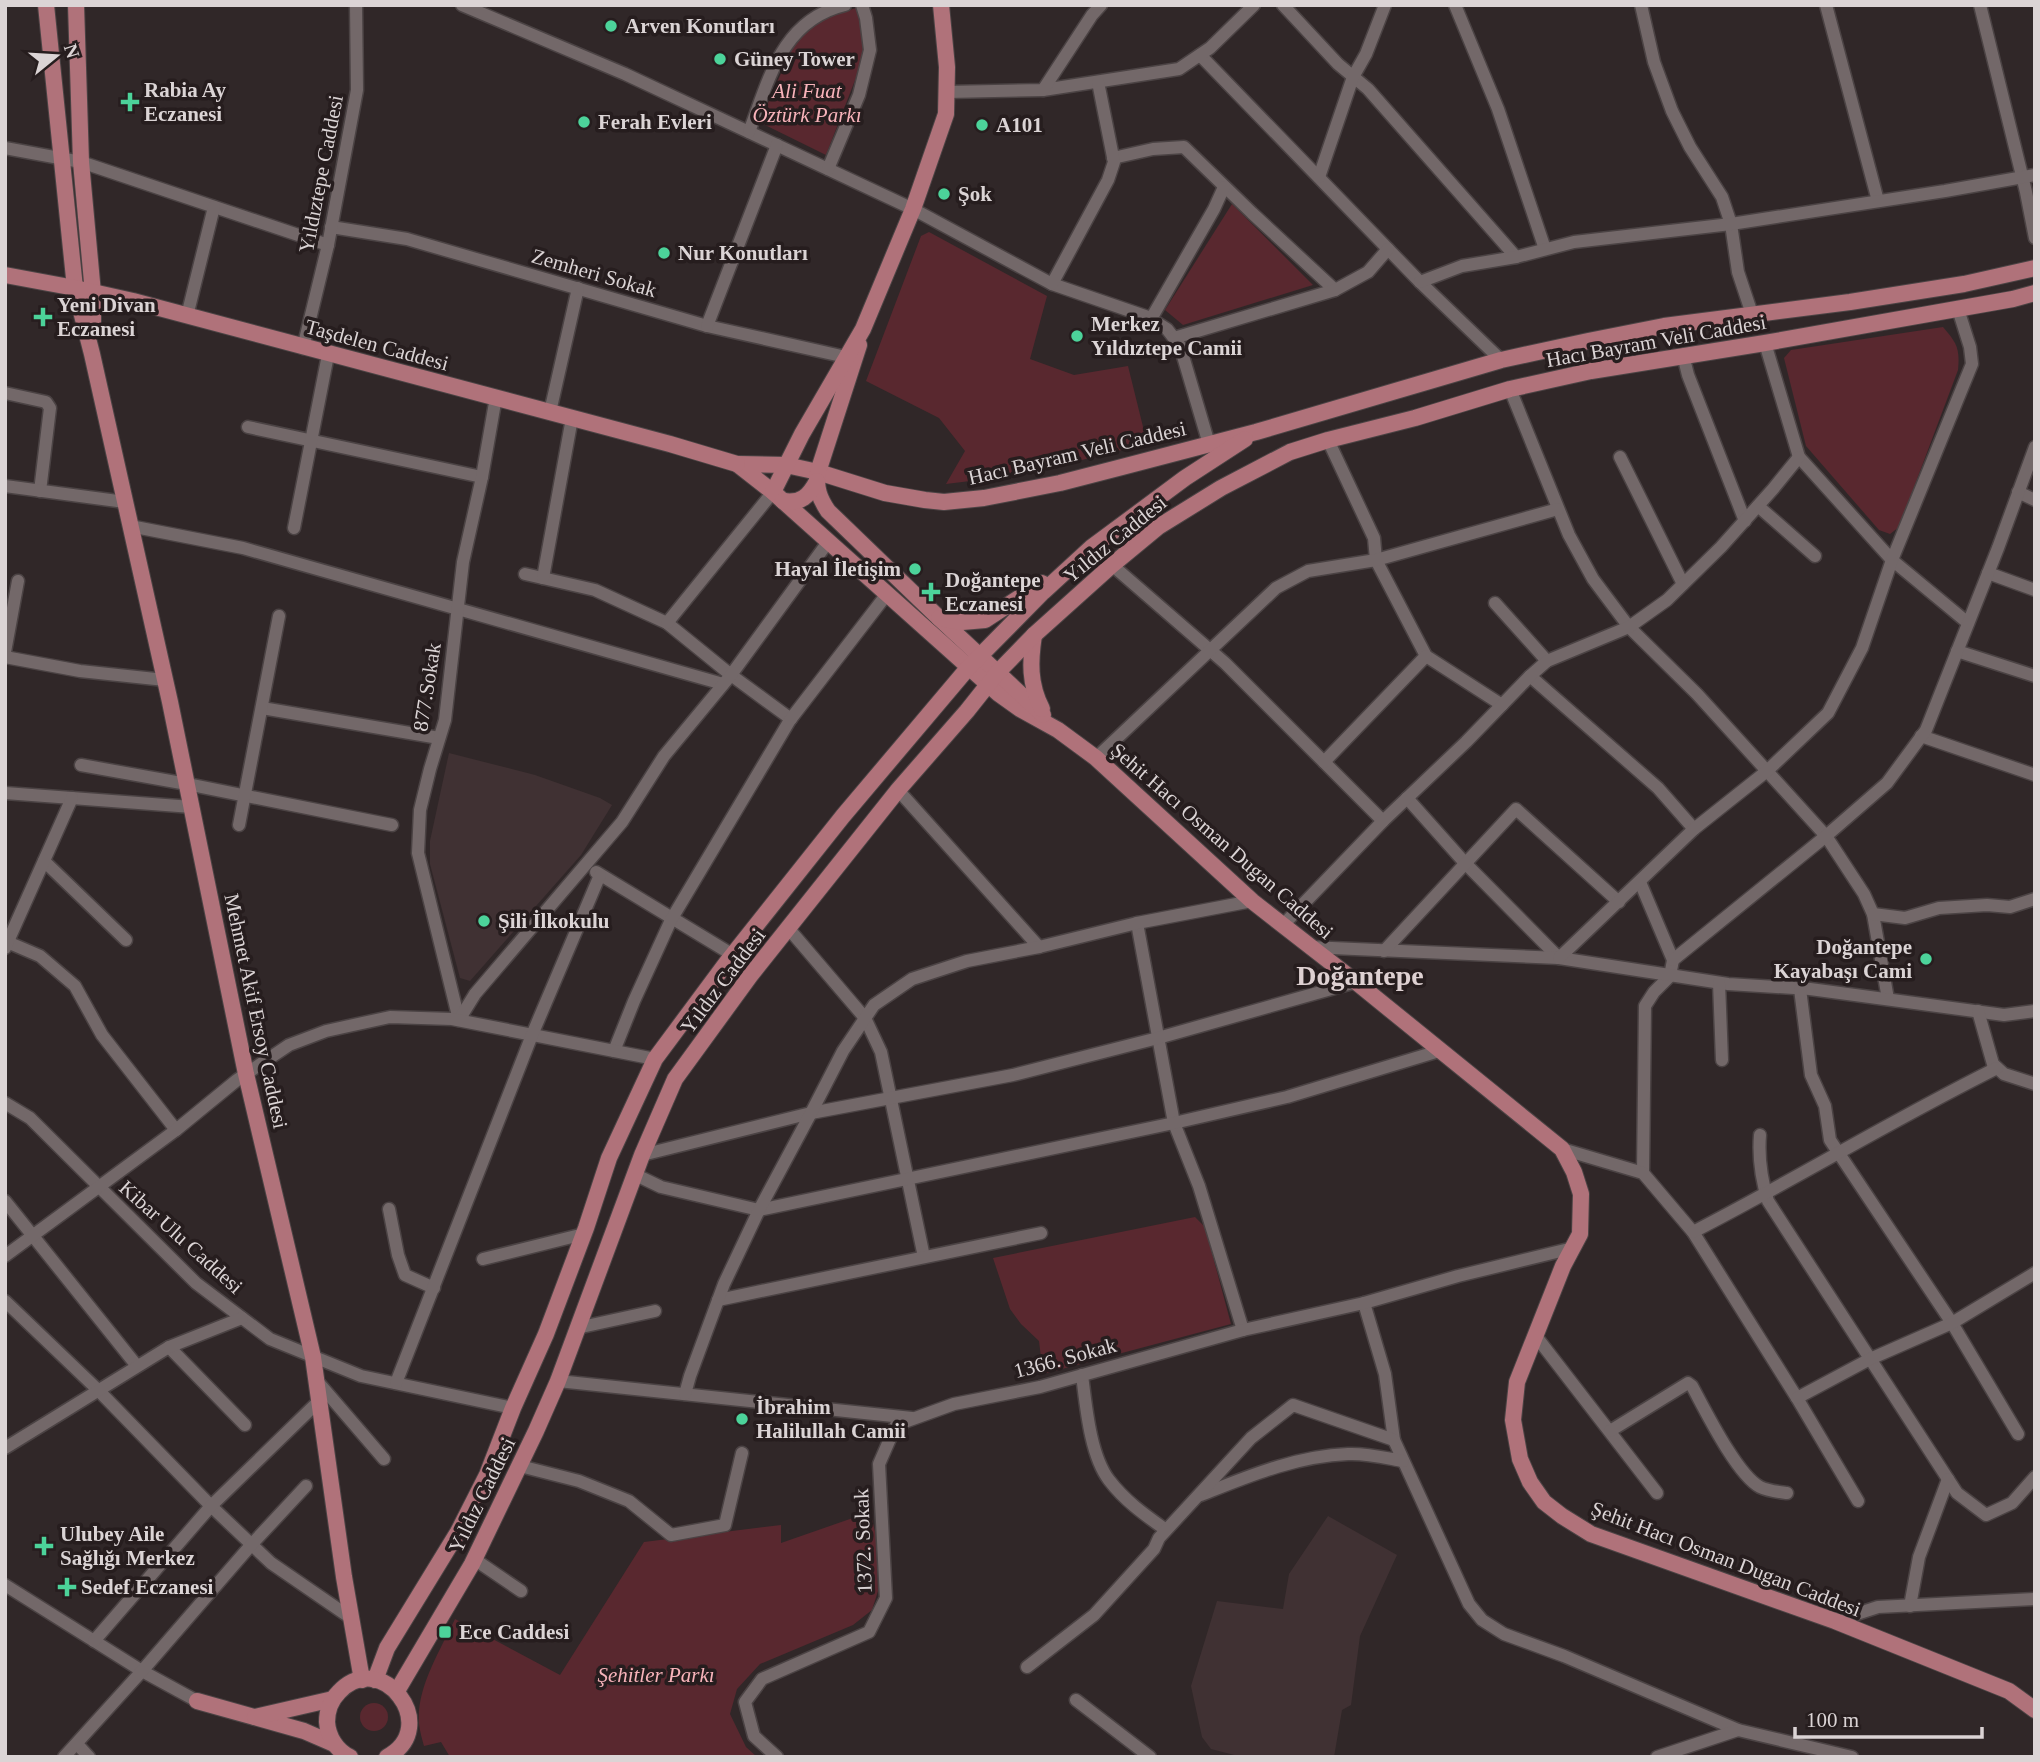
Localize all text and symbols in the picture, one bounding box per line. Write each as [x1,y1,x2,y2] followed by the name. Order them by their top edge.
[625,14,775,38] place label: Arven Konutları
[603,18,619,34] marker: Arven Konutları
[21,21,91,91] north arrow
[60,41,84,61] text: N
[734,47,855,71] place label: Güney Tower
[712,51,728,67] marker: Güney Tower
[144,78,226,126] place label: Rabia Ay Eczanesi
[752,79,862,127] park label: Ali Fuat Öztürk Parkı
[294,93,348,255] street label: Yıldıztepe Caddesi
[122,94,138,110] marker: Rabia Ay Eczanesi
[598,110,712,134] place label: Ferah Evleri
[996,113,1043,137] place label: A101
[576,114,592,130] marker: Ferah Evleri
[974,117,990,133] marker: A101
[958,182,992,206] place label: Şok
[936,186,952,202] marker: Şok
[678,241,808,265] place label: Nur Konutları
[529,244,660,302] street label: Zemheri Sokak
[656,245,672,261] marker: Nur Konutları
[57,293,156,341] place label: Yeni Divan Eczanesi
[35,309,51,325] marker: Yeni Divan Eczanesi
[1544,310,1768,372] street label: Hacı Bayram Veli Caddesi
[1091,312,1242,360] place label: Merkez Yıldıztepe Camii
[303,314,451,376] street label: Taşdelen Caddesi
[1069,328,1085,344] marker: Merkez Yıldıztepe Camii
[966,416,1188,490] street label: Hacı Bayram Veli Caddesi
[1059,490,1171,588] street label: Yıldız Caddesi
[774,557,902,581] place label: Hayal İletişim
[907,561,923,577] marker: Hayal İletişim
[945,568,1041,616] place label: Doğantepe Eczanesi
[923,584,939,600] marker: Doğantepe Eczanesi
[408,641,446,733] street label: 877.Sokak
[1106,738,1338,944] street label: Şehit Hacı Osman Dugan Caddesi
[219,891,293,1131] street label: Mehmet Akif Ersoy Caddesi
[498,909,610,933] place label: Şili İlkokulu
[476,913,492,929] marker: Şili İlkokulu
[676,924,770,1038] street label: Yıldız Caddesi
[1774,935,1912,983] place label: Doğantepe Kayabaşı Cami
[1918,951,1934,967] marker: Doğantepe Kayabaşı Cami
[1296,960,1424,991] district label: Doğantepe
[114,1175,248,1299] street label: Kibar Ulu Caddesi
[1011,1333,1119,1383] street label: 1366. Sokak
[756,1395,906,1443] place label: İbrahim Halilullah Camii
[734,1411,750,1427] marker: İbrahim Halilullah Camii
[444,1433,520,1557] street label: Yıldız Caddesi
[849,1488,877,1594] street label: 1372. Sokak
[1588,1496,1864,1622] street label: Şehit Hacı Osman Dugan Caddesi
[60,1522,195,1570] place label: Ulubey Aile Sağlığı Merkez
[34,1536,54,1556] marker: Ulubey Aile Sağlığı Merkez
[81,1575,214,1599] place label: Sedef Eczanesi
[59,1579,75,1595] marker: Sedef Eczanesi
[459,1620,569,1644] place label: Ece Caddesi
[437,1624,453,1640] marker: Ece Caddesi
[597,1663,715,1687] park label: Şehitler Parkı
[1795,1696,1982,1740] scale bar
[1806,1708,1859,1732] text: 100 m

